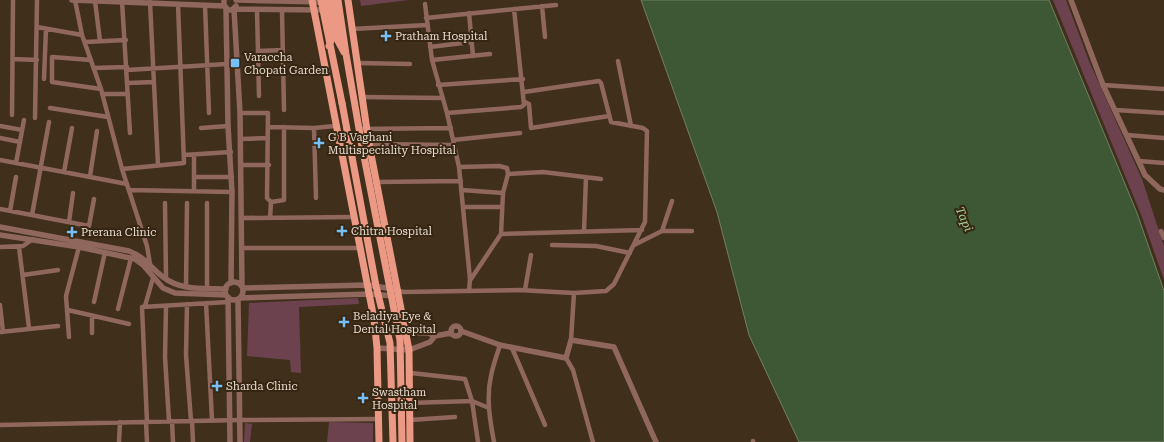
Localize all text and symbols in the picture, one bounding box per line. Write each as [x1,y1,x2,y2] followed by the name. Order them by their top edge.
[380,30,392,42] marker: Pratham Hospital
[395,30,488,43] place label: Pratham Hospital
[244,51,328,77] place label: Varaccha Chopati Garden
[229,57,241,69] marker: Varaccha Chopati Garden
[328,131,457,157] place label: G B Vaghani Multispeciality Hospital
[313,137,325,149] marker: G B Vaghani Multispeciality Hospital
[953,204,976,234] water label: Tapi
[336,225,348,237] marker: Chitra Hospital
[351,225,432,238] place label: Chitra Hospital
[66,226,78,238] marker: Prerana Clinic
[81,226,156,239] place label: Prerana Clinic
[353,310,437,336] place label: Beladiya Eye & Dental Hospital
[338,316,350,328] marker: Beladiya Eye & Dental Hospital
[211,380,223,392] marker: Sharda Clinic
[226,380,298,393] place label: Sharda Clinic
[372,386,426,412] place label: Swastham Hospital
[357,392,369,404] marker: Swastham Hospital

